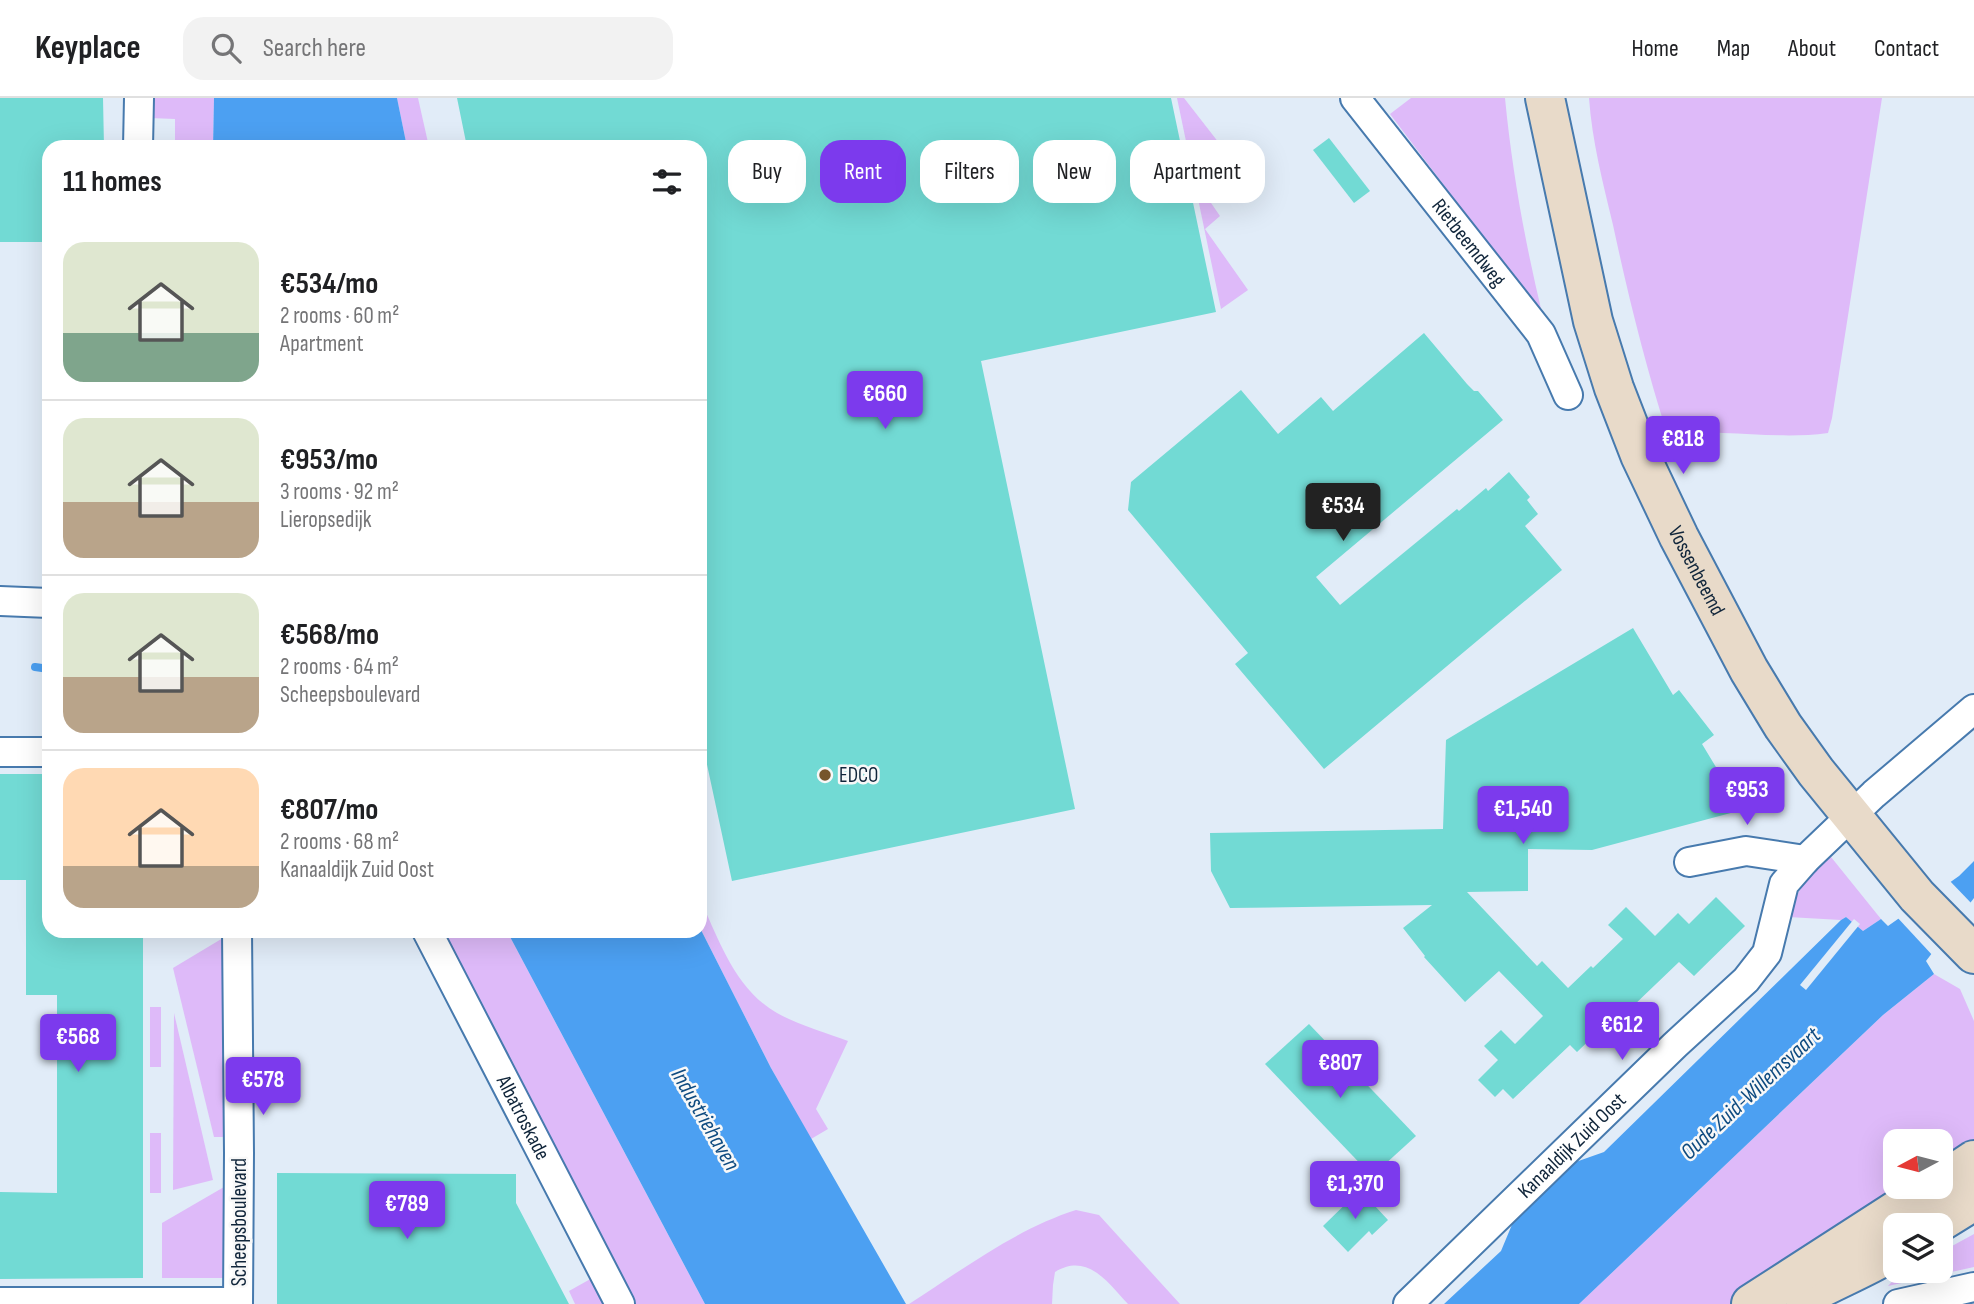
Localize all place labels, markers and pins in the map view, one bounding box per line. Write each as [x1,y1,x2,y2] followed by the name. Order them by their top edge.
[844,372,926,431] pin: €660
[1642,416,1724,476] pin: €818
[1302,484,1384,543] pin: €534
[839,763,878,788] place label: EDCO
[817,767,833,783] marker: EDCO
[1706,768,1788,827] pin: €953
[1466,786,1580,846] pin: €1,540
[1581,1002,1663,1062] pin: €612
[37,1014,119,1074] pin: €568
[1299,1040,1381,1100] pin: €807
[222,1058,304,1117] pin: €578
[1298,1162,1412,1221] pin: €1,370
[366,1182,448,1241] pin: €789

